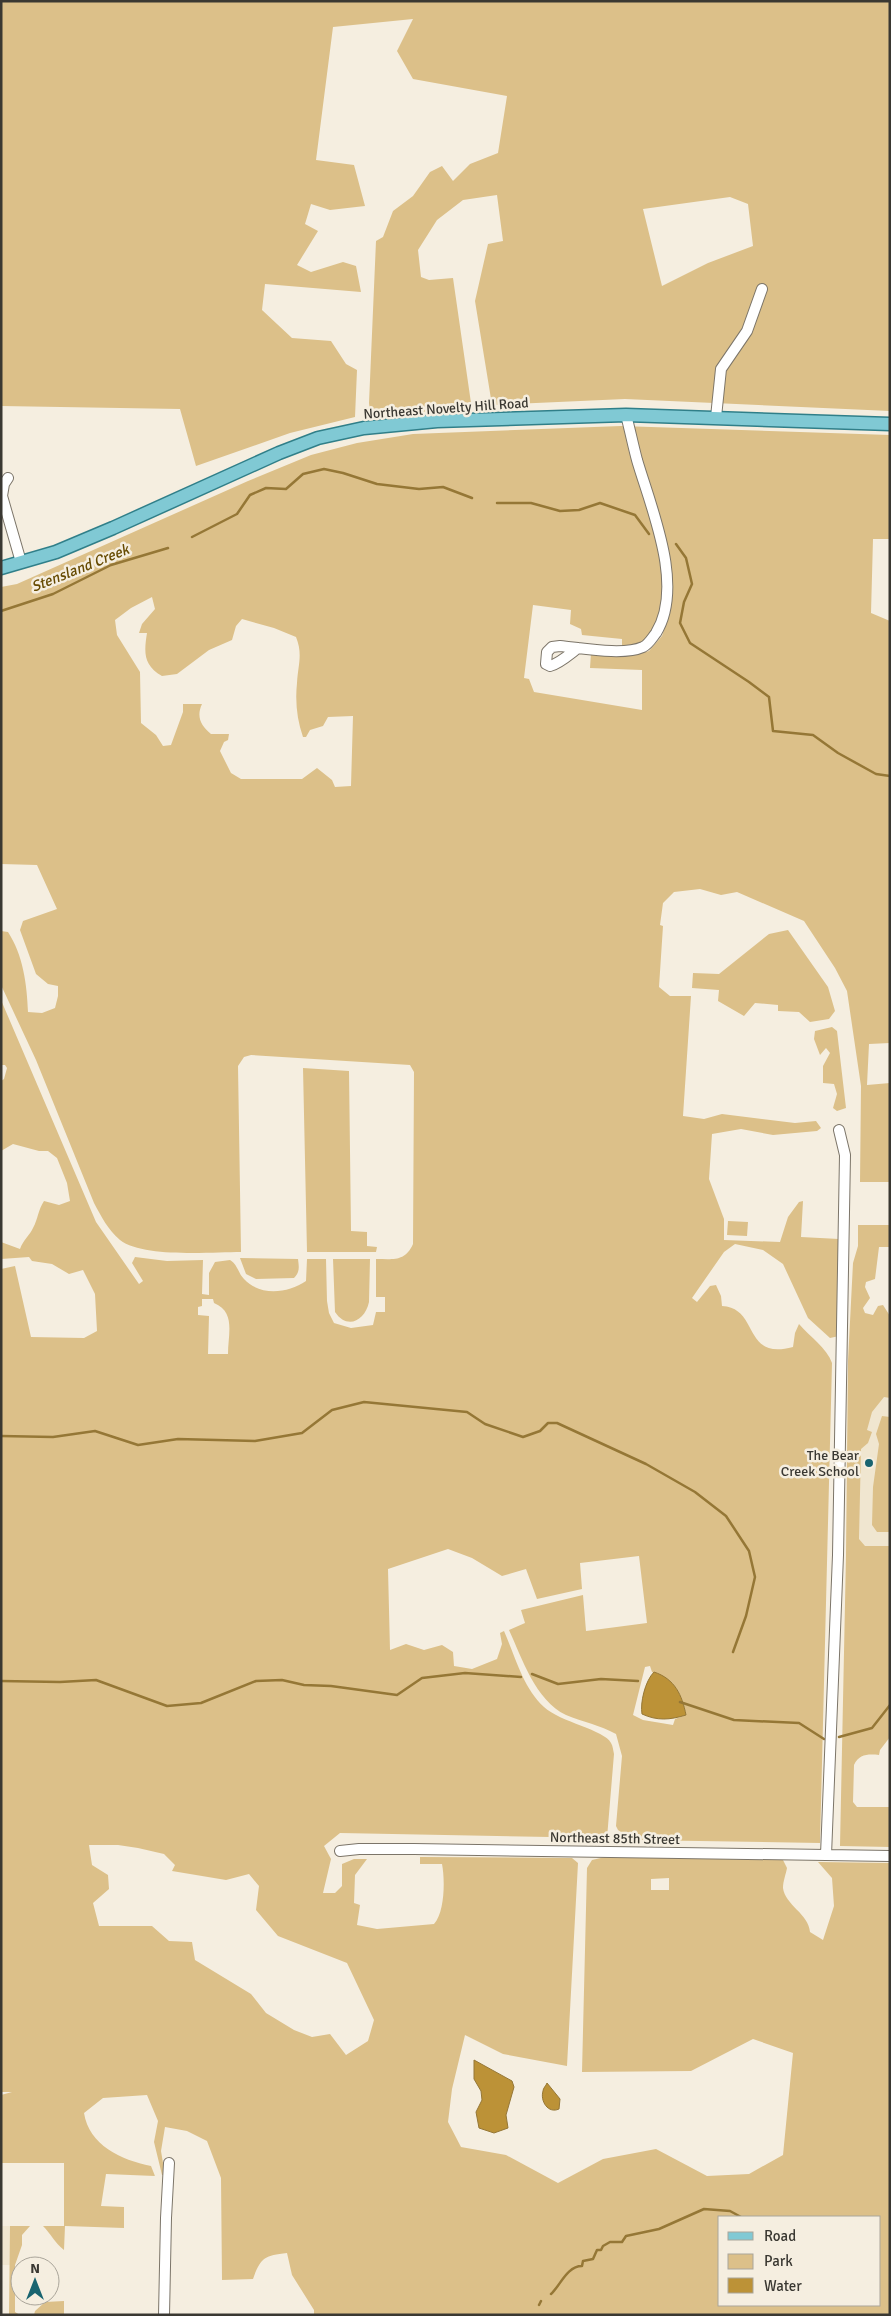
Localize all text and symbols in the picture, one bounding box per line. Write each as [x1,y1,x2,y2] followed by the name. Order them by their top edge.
[363,394,529,423] street label: Northeast Novelty Hill Road
[28,540,133,596] water label: Stensland Creek
[781,1447,860,1480] place label: The Bear Creek School
[863,1457,875,1469] marker: The Bear Creek School
[550,1829,680,1848] street label: Northeast 85th Street
[718,2216,881,2306] legend
[764,2227,796,2245] text: Road
[764,2252,793,2270] text: Park
[10,2256,60,2306] north arrow
[30,2260,40,2277] text: N
[764,2277,802,2295] text: Water

